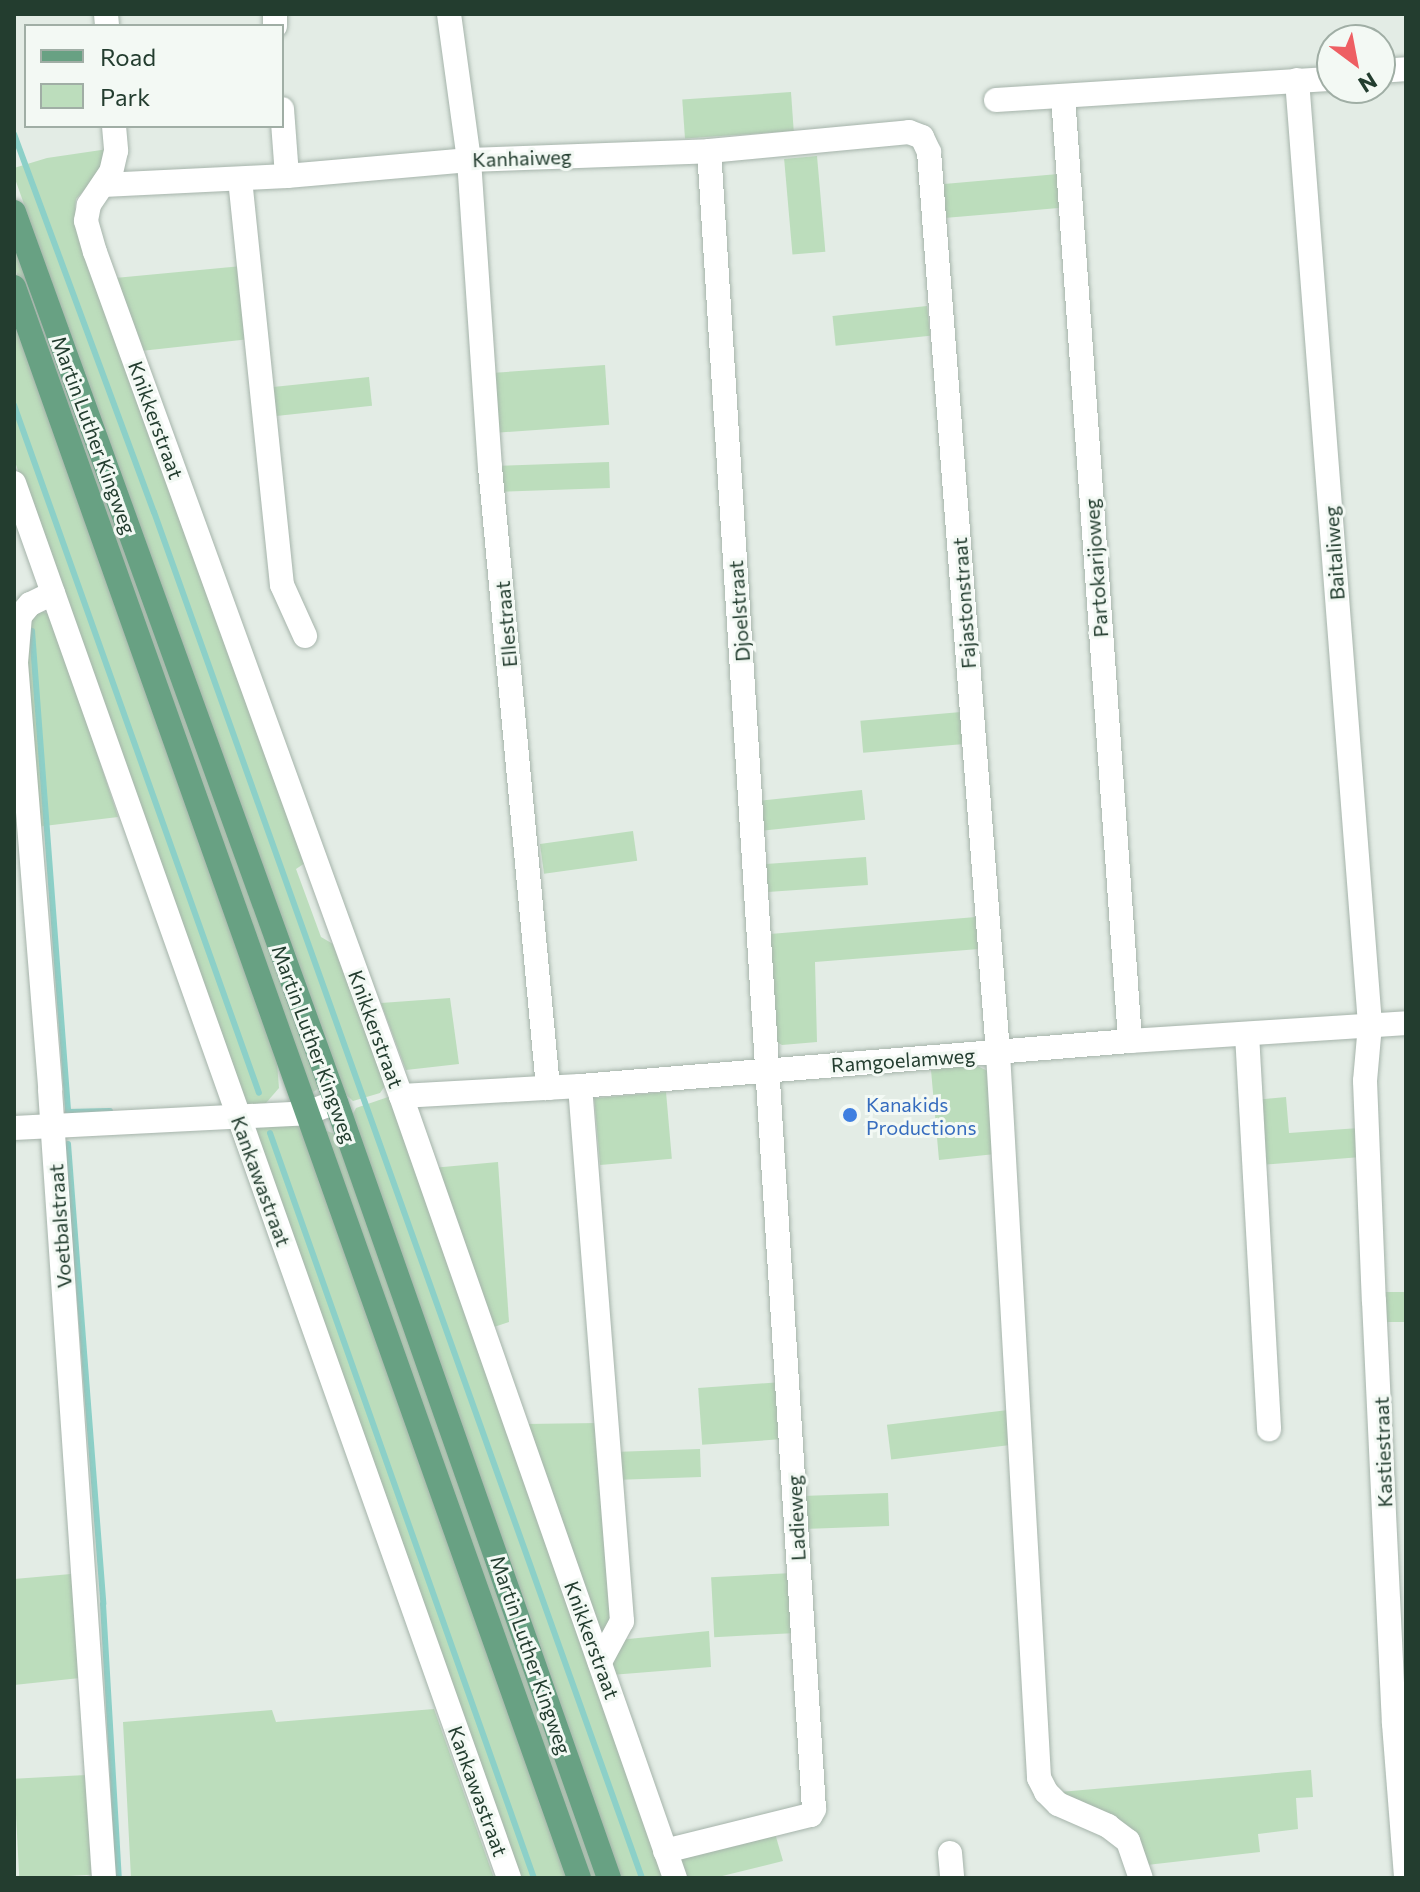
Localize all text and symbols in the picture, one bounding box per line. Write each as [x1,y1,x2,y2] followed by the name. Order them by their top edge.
[24,24,284,128] legend
[1316,24,1396,104] north arrow
[100,42,156,71] text: Road
[1354,67,1382,99] text: N
[100,82,150,111] text: Park
[472,144,572,172] street label: Kanhaiweg
[47,333,141,537] street label: Martin Luther Kingweg
[124,358,188,482] street label: Knikkerstraat
[1079,498,1113,638] street label: Partokarijoweg
[1319,505,1349,601] street label: Baitaliweg
[947,536,981,670] street label: Fajastonstraat
[723,560,755,662] street label: Djoelstraat
[490,580,522,668] street label: Ellestraat
[267,942,361,1146] street label: Martin Luther Kingweg
[344,967,408,1091] street label: Knikkerstraat
[830,1043,976,1077] street label: Ramgoelamweg
[866,1092,977,1139] place label: Kanakids Productions
[841,1106,859,1124] marker: Kanakids Productions
[226,1113,296,1249] street label: Kankawastraat
[44,1163,76,1289] street label: Voetbalstraat
[1369,1396,1397,1508] street label: Kastiestraat
[782,1474,810,1562] street label: Ladieweg
[486,1552,576,1758] street label: Martin Luther Kingweg
[560,1578,624,1702] street label: Knikkerstraat
[443,1723,513,1859] street label: Kankawastraat

